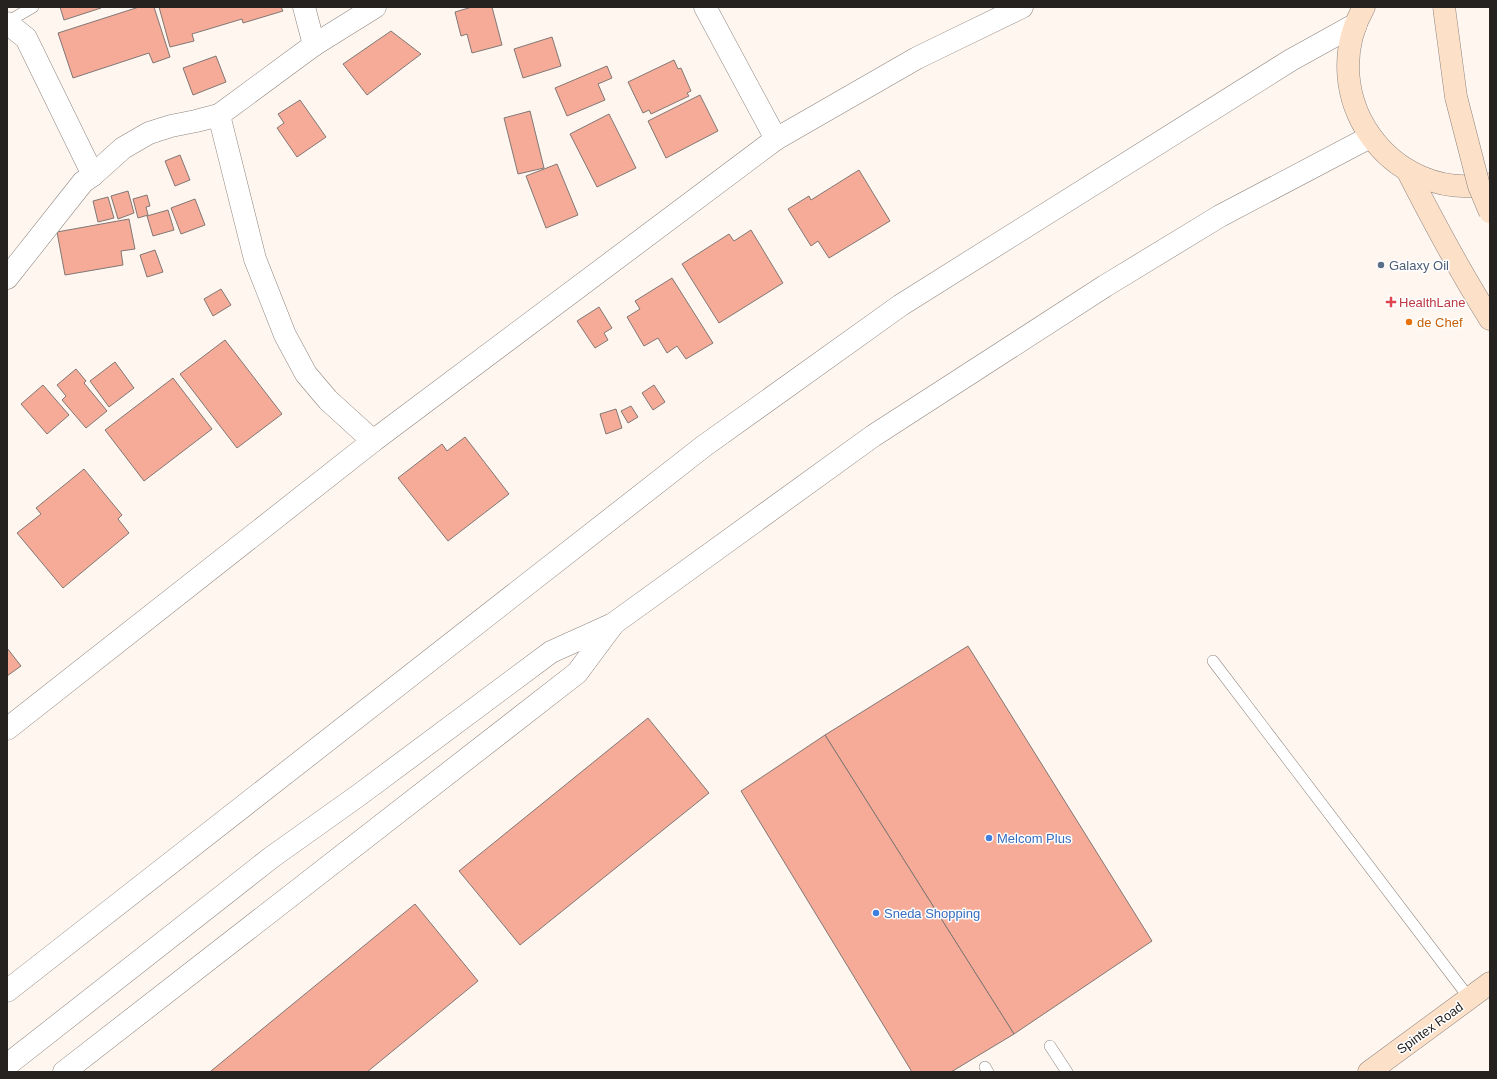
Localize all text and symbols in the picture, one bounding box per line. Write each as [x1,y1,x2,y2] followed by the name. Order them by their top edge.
[1389,258,1449,273] place label: Galaxy Oil
[1376,260,1386,270] marker: Galaxy Oil
[1399,295,1466,310] place label: HealthLane
[1386,297,1396,307] marker: HealthLane
[1417,315,1463,330] place label: de Chef
[1404,317,1414,327] marker: de Chef
[997,831,1072,846] place label: Melcom Plus
[984,833,994,843] marker: Melcom Plus
[884,906,980,921] place label: Sneda Shopping
[871,908,881,918] marker: Sneda Shopping
[1394,999,1466,1057] street label: Spintex Road

